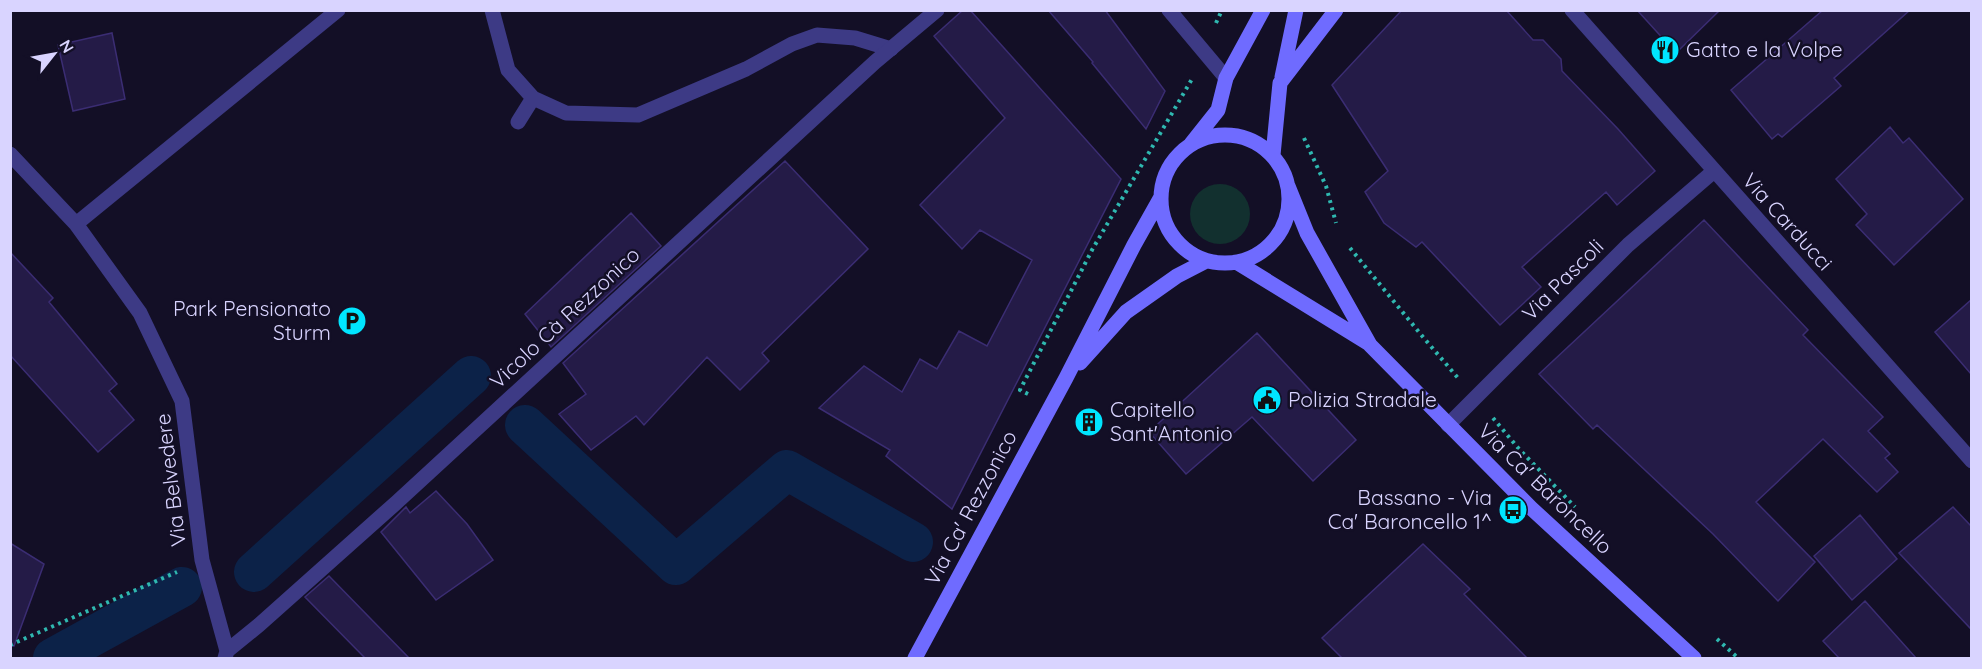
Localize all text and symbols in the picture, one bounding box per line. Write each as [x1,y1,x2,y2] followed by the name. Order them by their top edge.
[24,24,84,84] north arrow
[1649,34,1681,66] restaurant icon: Gatto e la Volpe
[55,36,78,56] text: N
[1686,36,1843,62] place label: Gatto e la Volpe
[1737,167,1838,275] street label: Via Carducci
[1516,233,1609,326] street label: Via Pascoli
[484,241,645,394] street label: Vicolo Cà Rezzonico
[173,295,331,345] place label: Park Pensionato Sturm
[336,305,368,337] parking icon: Park Pensionato Sturm
[1251,384,1283,416] public building icon: Polizia Stradale
[1288,386,1437,412] place label: Polizia Stradale
[1110,396,1233,446] place label: Capitello Sant'Antonio
[1073,406,1105,438] building icon: Capitello Sant'Antonio
[149,412,191,548] street label: Via Belvedere
[1473,417,1618,559] street label: Via Ca' Baroncello
[918,426,1022,589] street label: Via Ca' Rezzonico
[1328,484,1492,534] place label: Bassano - Via Ca' Baroncello 1^
[1497,494,1529,526] bus stop icon: Bassano - Via Ca' Baroncello 1^

